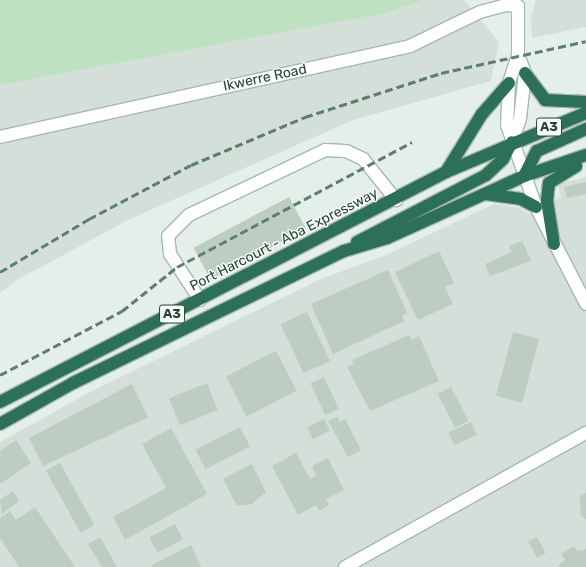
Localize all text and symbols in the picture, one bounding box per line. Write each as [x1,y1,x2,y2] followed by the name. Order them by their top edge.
[222,61,308,95] street label: Ikwerre Road
[536,116,562,138] road number: A3
[187,185,381,295] street label: Port Harcourt - Aba Expressway
[159,303,185,325] road number: A3

